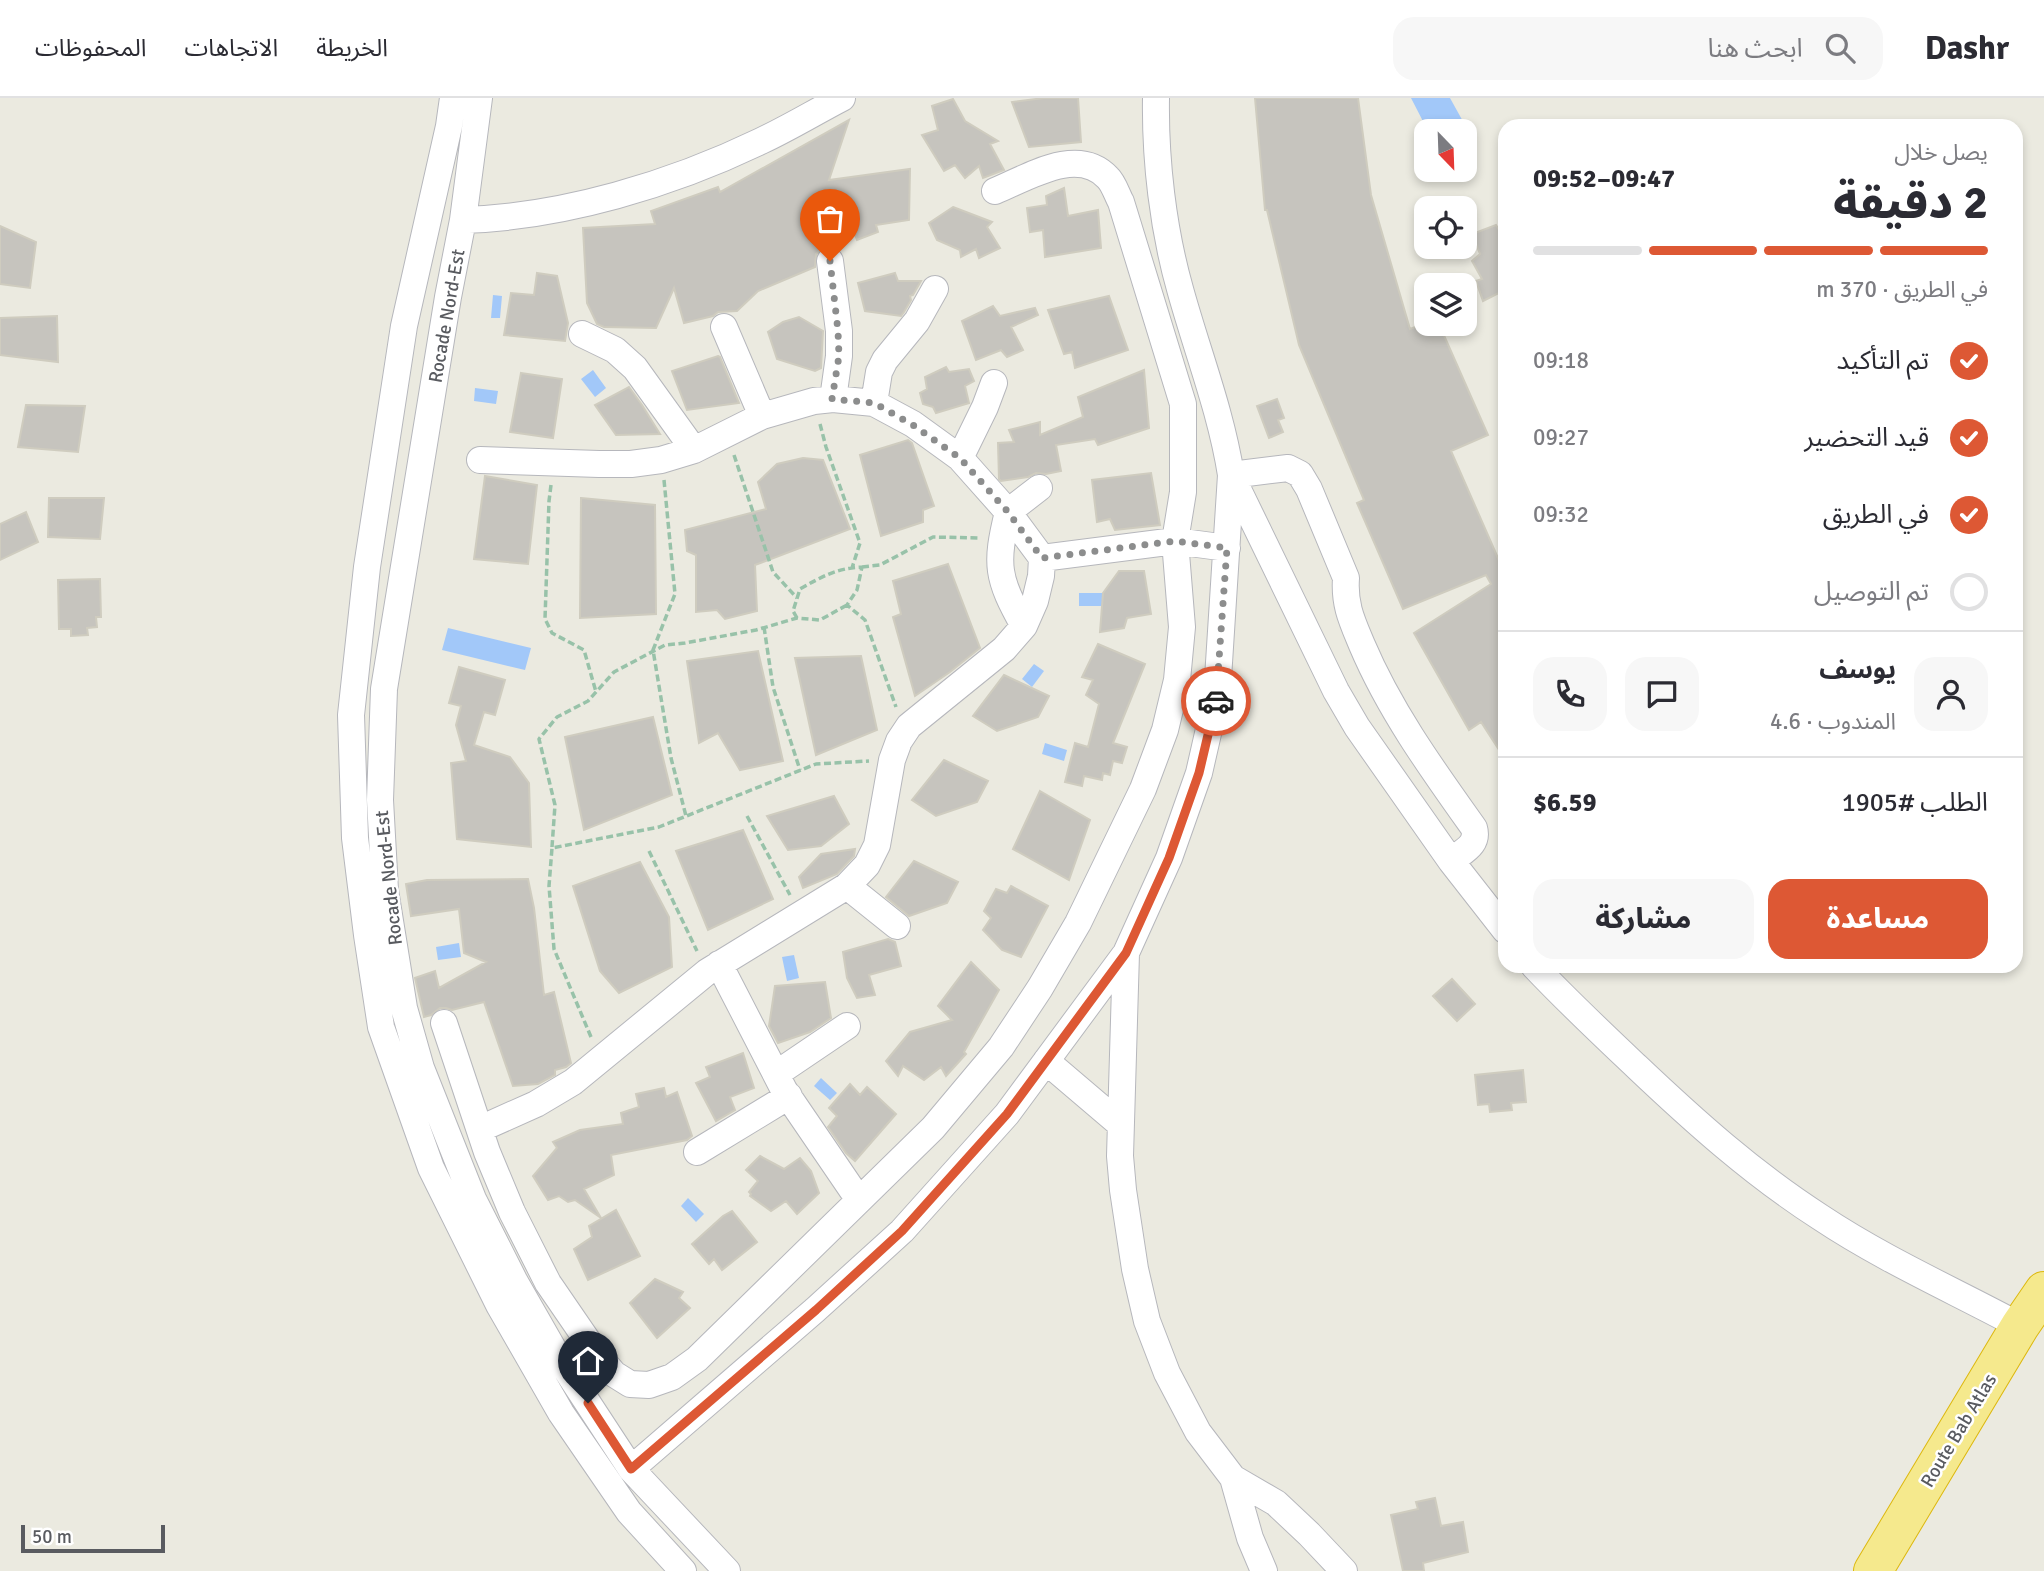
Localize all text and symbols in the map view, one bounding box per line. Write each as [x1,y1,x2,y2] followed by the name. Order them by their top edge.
[1393,17,1883,80] search box
[1925,28,2009,69] text: Dashr
[1821,29,1859,67] icon: search
[35,33,146,63] text: المحفوظات
[184,33,278,63] text: الاتجاهات
[316,33,388,63] text: الخريطة
[1707,33,1803,65] text: ابحث هنا
[1414,119,1477,182] north arrow
[1414,119,1477,336] map controls
[1894,138,1988,167] text: يصل خلال
[1533,163,1675,195] text: 09:47–09:52
[1833,175,1988,231] text: 2 دقيقة
[800,189,860,261] pin
[1414,196,1477,259] button: locate
[811,200,849,238] icon: bag
[423,247,471,385] street label: Rocade Nord-Est
[1414,273,1477,336] button: layers
[1816,275,1988,304] text: في الطريق · 370 m
[1950,342,1988,380] icon: check
[1836,345,1929,377] text: تم التأكيد
[1533,346,1589,375] text: 09:18
[1950,419,1988,457] icon: check
[1804,422,1929,454] text: قيد التحضير
[1533,423,1589,452] text: 09:27
[1950,496,1988,534] icon: check
[1823,499,1929,531] text: في الطريق
[1533,500,1589,529] text: 09:32
[1814,576,1929,608] text: تم التوصيل
[1819,654,1896,686] text: يوسف
[1533,657,1607,731] button: phone
[1625,657,1699,731] button: chat
[1914,657,1988,731] button: person
[1181,666,1251,736] courier
[1197,682,1235,720] icon: car
[1770,707,1896,736] text: المندوب · 4.6
[1533,787,1597,819] text: $6.59
[1842,787,1988,819] text: الطلب #1905
[370,809,408,946] street label: Rocade Nord-Est
[1533,879,1754,959] button: مشاركة
[1768,879,1988,959] button: مساعدة
[558,1331,618,1403] pin
[569,1342,607,1380] icon: home
[1916,1369,2002,1492] street label: Route Bab Atlas
[21,1522,164,1554] scale bar
[32,1525,72,1549] text: 50 m

